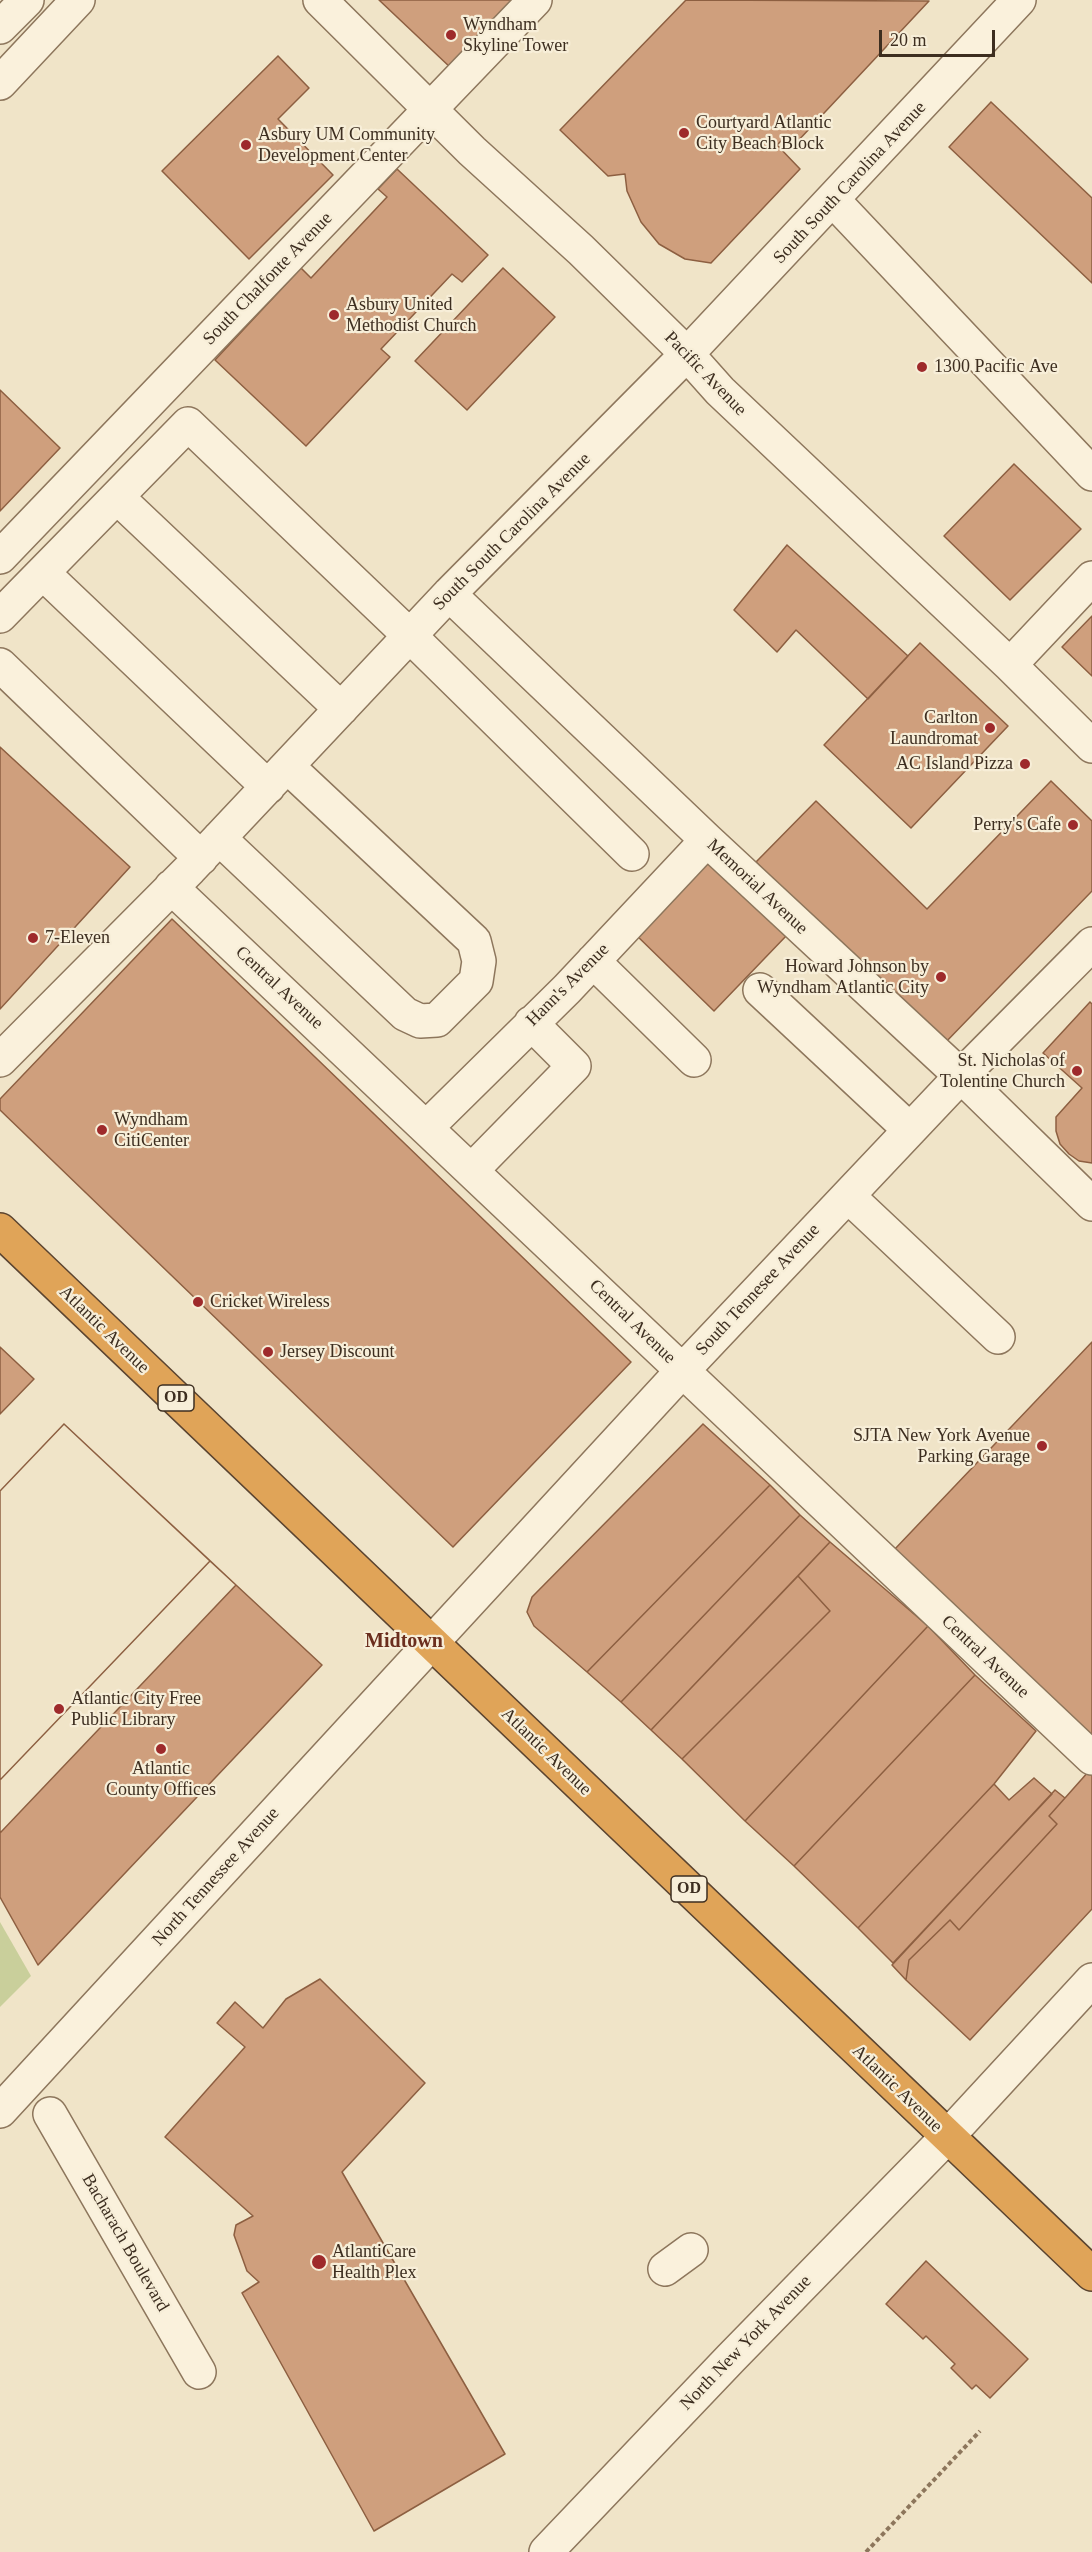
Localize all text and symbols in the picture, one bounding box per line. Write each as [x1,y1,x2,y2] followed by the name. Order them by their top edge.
[463,14,568,57] place label: Wyndham Skyline Tower
[882,18,998,56] scale bar
[444,28,458,42] marker: Wyndham Skyline Tower
[890,30,927,50] text: 20 m
[769,97,931,269] street label: South South Carolina Avenue
[696,112,831,154] place label: Courtyard Atlantic City Beach Block
[258,124,435,166] place label: Asbury UM Community Development Center
[677,126,691,140] marker: Courtyard Atlantic City Beach Block
[239,138,253,152] marker: Asbury UM Community Development Center
[199,208,337,350] street label: South Chalfonte Avenue
[346,294,476,336] place label: Asbury United Methodist Church
[327,308,341,322] marker: Asbury United Methodist Church
[659,327,751,421] street label: Pacific Avenue
[934,356,1058,378] place label: 1300 Pacific Ave
[915,360,929,374] marker: 1300 Pacific Ave
[429,449,595,615] street label: South South Carolina Avenue
[890,707,978,750] place label: Carlton Laundromat
[983,721,997,735] marker: Carlton Laundromat
[896,753,1013,775] place label: AC Island Pizza
[1018,757,1032,771] marker: AC Island Pizza
[973,814,1061,836] place label: Perry's Cafe
[1066,818,1080,832] marker: Perry's Cafe
[702,835,812,939] street label: Memorial Avenue
[45,927,110,949] place label: 7-Eleven
[26,931,40,945] marker: 7-Eleven
[522,939,614,1031] street label: Hann's Avenue
[231,942,327,1034] street label: Central Avenue
[757,956,929,998] place label: Howard Johnson by Wyndham Atlantic City
[934,970,948,984] marker: Howard Johnson by Wyndham Atlantic City
[940,1050,1065,1092] place label: St. Nicholas of Tolentine Church
[1070,1064,1084,1078] marker: St. Nicholas of Tolentine Church
[114,1109,189,1152] place label: Wyndham CitiCenter
[95,1123,109,1137] marker: Wyndham CitiCenter
[691,1220,825,1360] street label: South Tennesee Avenue
[584,1275,680,1369] street label: Central Avenue
[54,1282,154,1378] street label: Atlantic Avenue
[210,1291,330,1313] place label: Cricket Wireless
[191,1295,205,1309] marker: Cricket Wireless
[280,1341,394,1363] place label: Jersey Discount
[261,1345,275,1359] marker: Jersey Discount
[158,1385,194,1411] road number: OD
[853,1425,1030,1468] place label: SJTA New York Avenue Parking Garage
[1035,1439,1049,1453] marker: SJTA New York Avenue Parking Garage
[937,1611,1033,1703] street label: Central Avenue
[365,1630,443,1654] district label: Midtown
[71,1688,201,1730] place label: Atlantic City Free Public Library
[52,1702,66,1716] marker: Atlantic City Free Public Library
[496,1704,596,1800] street label: Atlantic Avenue
[154,1742,168,1756] marker: Atlantic County Offices
[106,1758,216,1800] place label: Atlantic County Offices
[148,1803,284,1951] street label: North Tennessee Avenue
[671,1876,707,1902] road number: OD
[847,2041,947,2137] street label: Atlantic Avenue
[77,2170,173,2316] street label: Bacharach Boulevard
[332,2241,416,2284] place label: AtlantiCare Health Plex
[310,2253,328,2271] marker: AtlantiCare Health Plex
[676,2271,816,2415] street label: North New York Avenue

